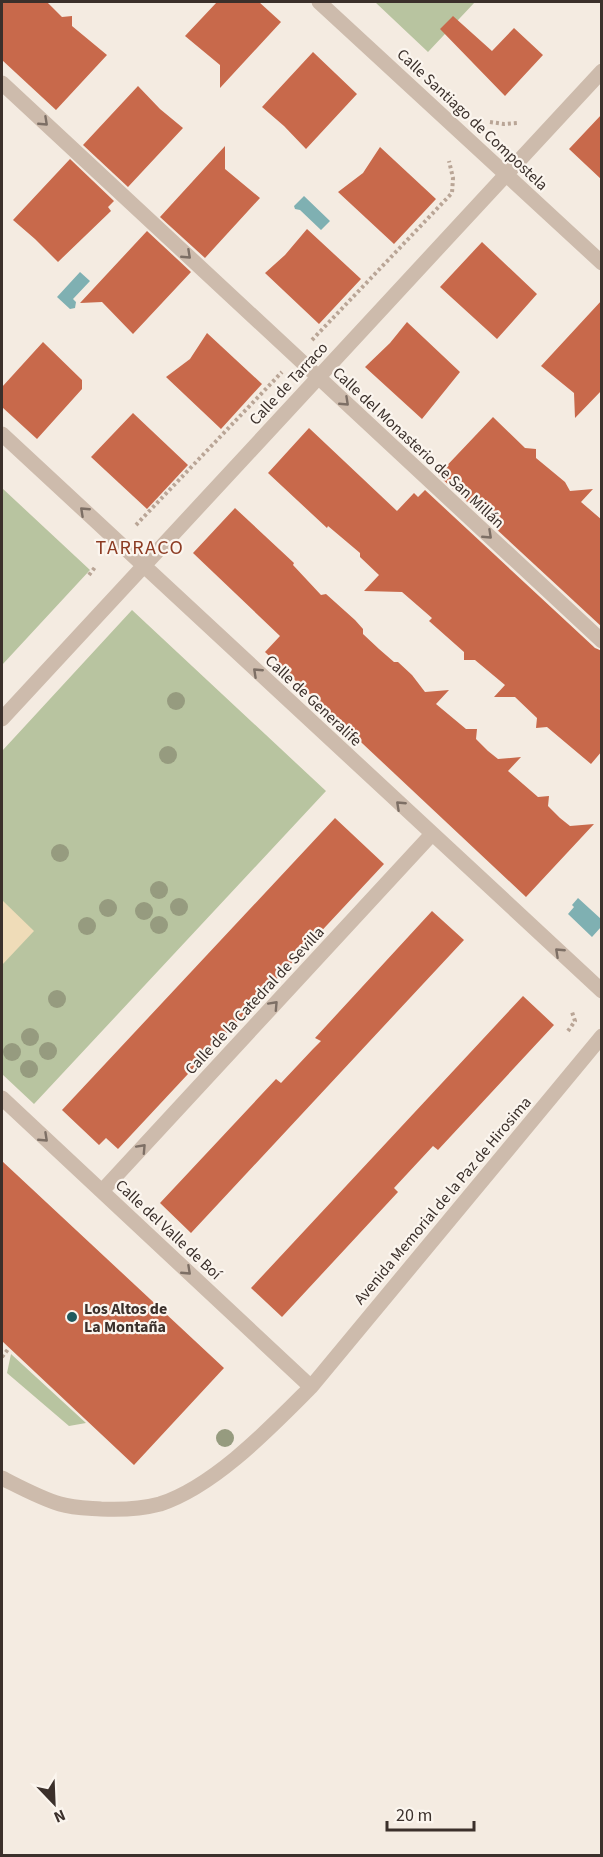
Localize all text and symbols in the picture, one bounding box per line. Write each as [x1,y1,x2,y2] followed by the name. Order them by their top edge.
[392,44,553,196] street label: Calle Santiago de Compostela
[37,115,48,126] one-way arrow
[181,248,191,259] one-way arrow
[244,337,333,430] street label: Calle de Tarraco
[328,362,509,533] street label: Calle del Monasterio de San Millán
[339,395,349,406] one-way arrow
[80,507,90,518] one-way arrow
[481,528,492,539] one-way arrow
[96,534,184,562] district label: TARRACO
[260,650,366,751] street label: Calle de Generalife
[254,668,264,679] one-way arrow
[397,801,408,812] one-way arrow
[180,922,329,1080] street label: Calle de la Catedral de Sevilla
[555,948,566,959] one-way arrow
[267,1001,278,1012] one-way arrow
[349,1092,536,1309] street label: Avenida Memorial de la Paz de Hirosima
[37,1130,48,1141] one-way arrow
[134,1145,145,1156] one-way arrow
[110,1175,227,1286] street label: Calle del Valle de Boí
[180,1264,190,1275] one-way arrow
[84,1298,167,1338] place label: Los Altos de La Montaña
[65,1310,79,1324] marker: Los Altos de La Montaña
[24,1773,84,1833] north arrow
[387,1794,474,1832] scale bar
[396,1803,432,1828] text: 20 m
[50,1804,69,1828] text: N

